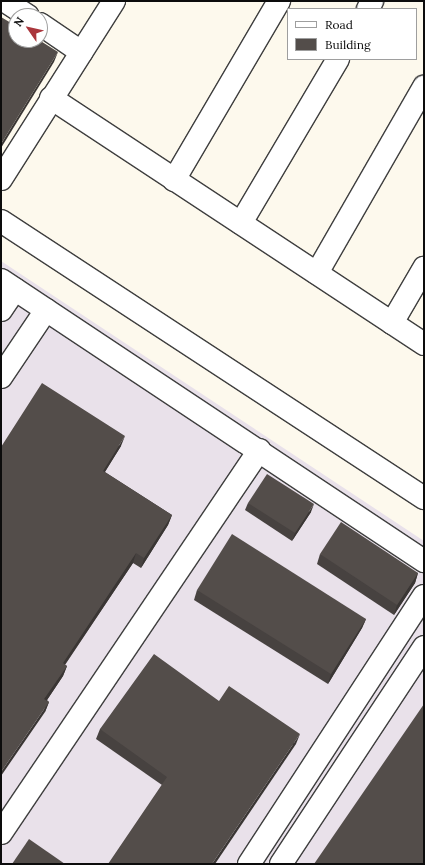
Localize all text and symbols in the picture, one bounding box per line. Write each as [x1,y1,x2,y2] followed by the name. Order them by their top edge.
[8,8,48,48] north arrow
[287,8,417,60] legend
[11,14,27,29] text: N
[325,17,353,32] text: Road
[325,37,371,52] text: Building

